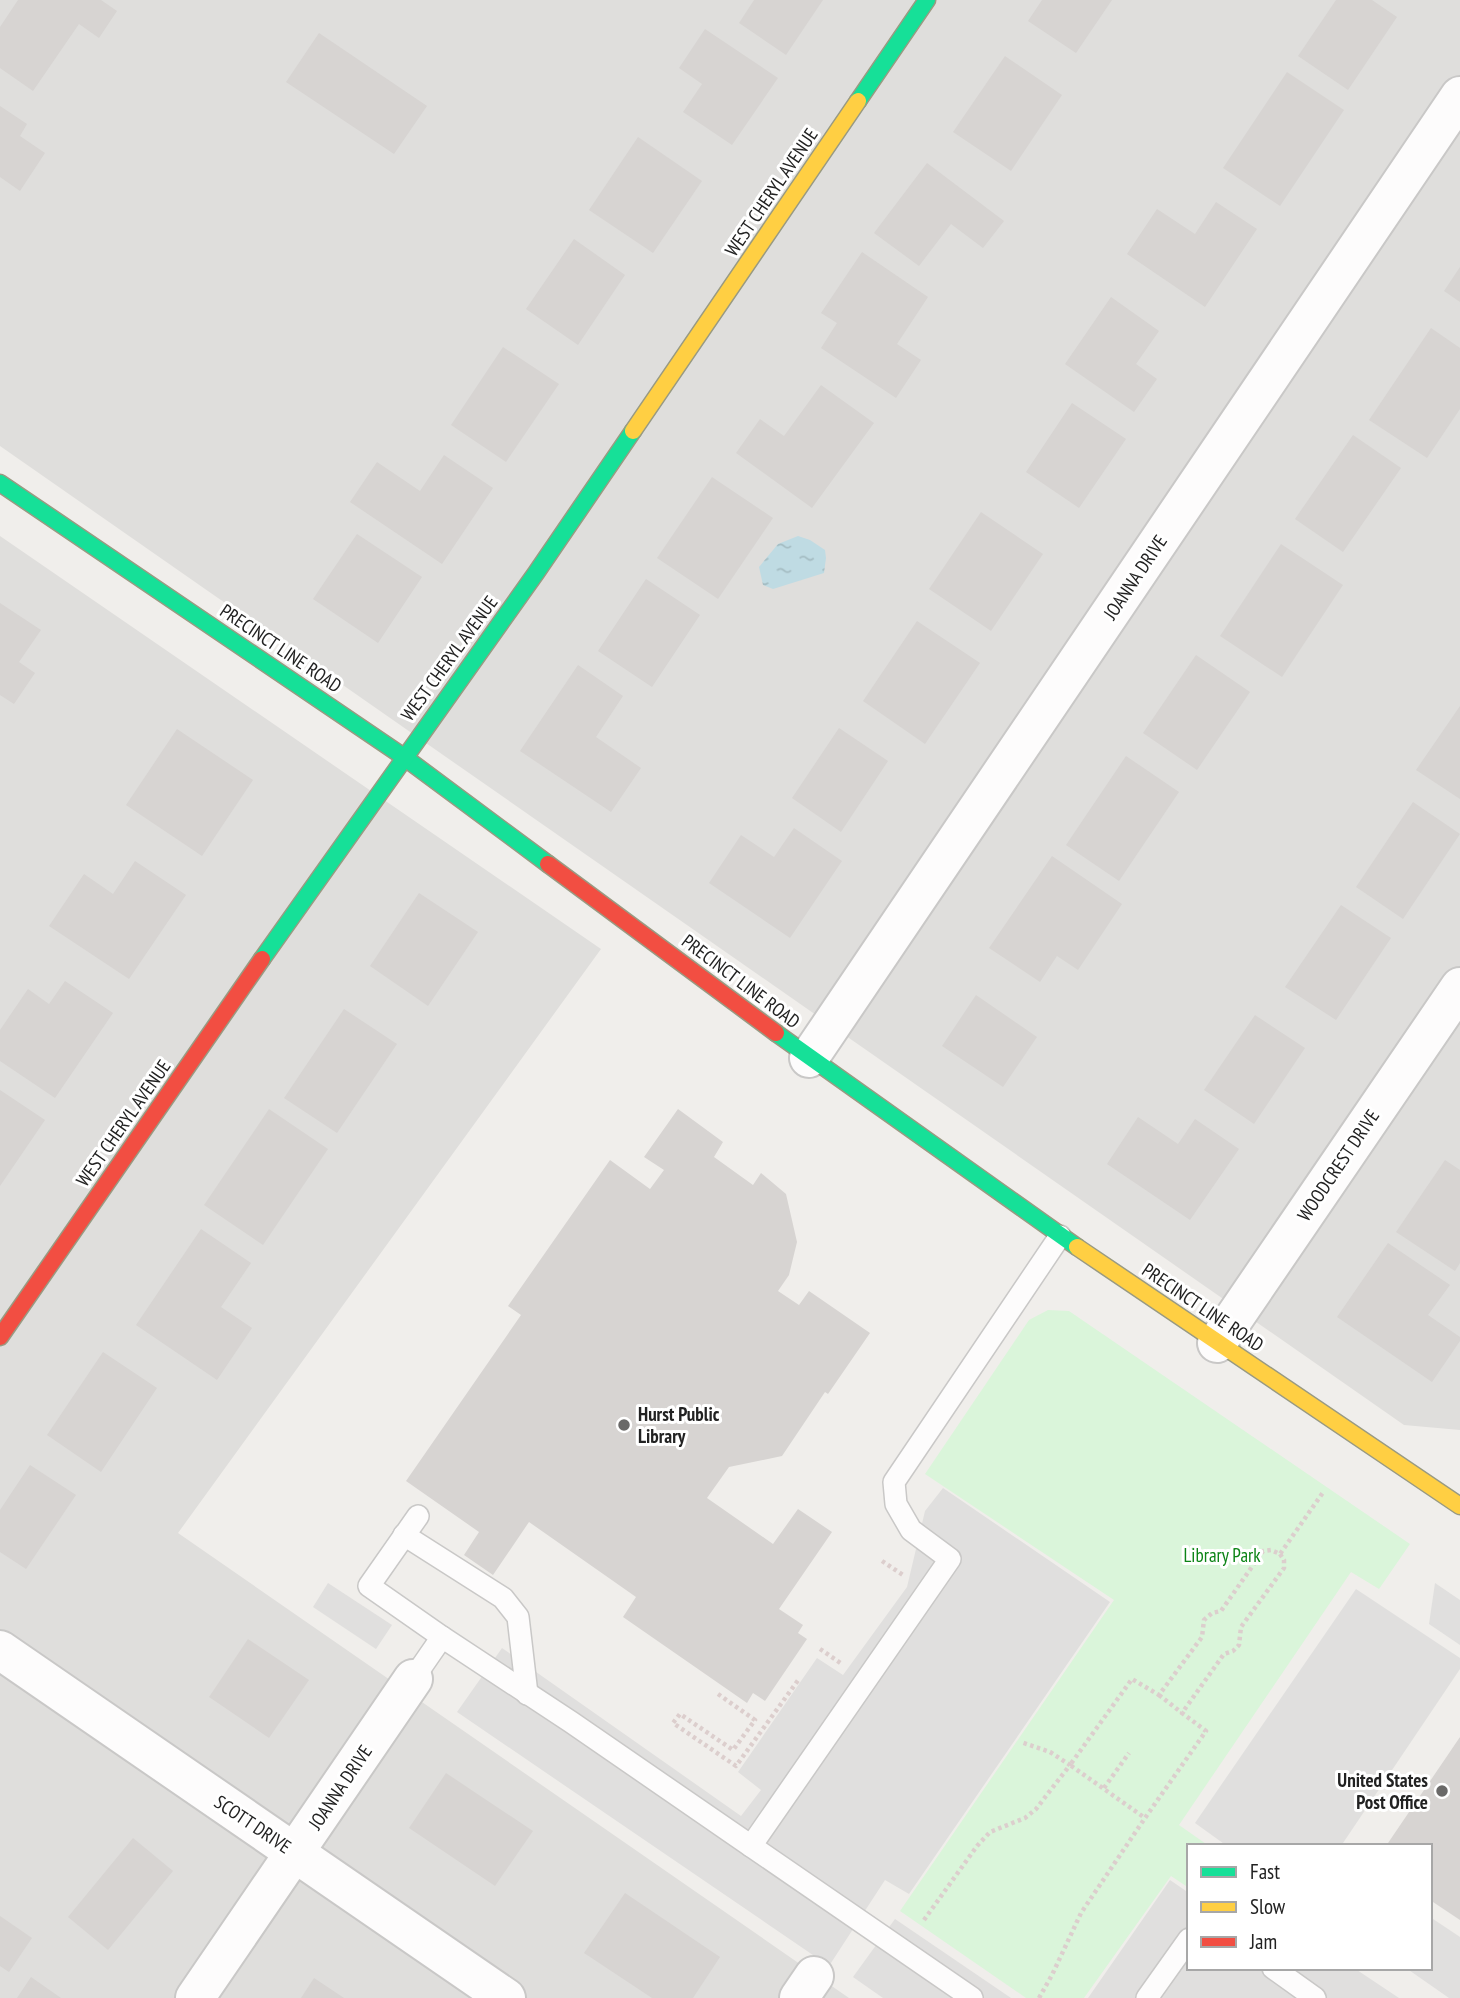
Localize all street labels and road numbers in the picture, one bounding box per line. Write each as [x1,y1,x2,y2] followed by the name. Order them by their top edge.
[719,123,823,261] street label: WEST CHERYL AVENUE
[1097,530,1172,625] street label: JOANNA DRIVE
[395,591,503,725] street label: WEST CHERYL AVENUE
[216,598,346,698] street label: PRECINCT LINE ROAD
[677,929,805,1033] street label: PRECINCT LINE ROAD
[70,1055,176,1191] street label: WEST CHERYL AVENUE
[1292,1104,1384,1226] street label: WOODCREST DRIVE
[1138,1257,1268,1357] street label: PRECINCT LINE ROAD
[302,1740,377,1835] street label: JOANNA DRIVE
[210,1790,296,1858] street label: SCOTT DRIVE

